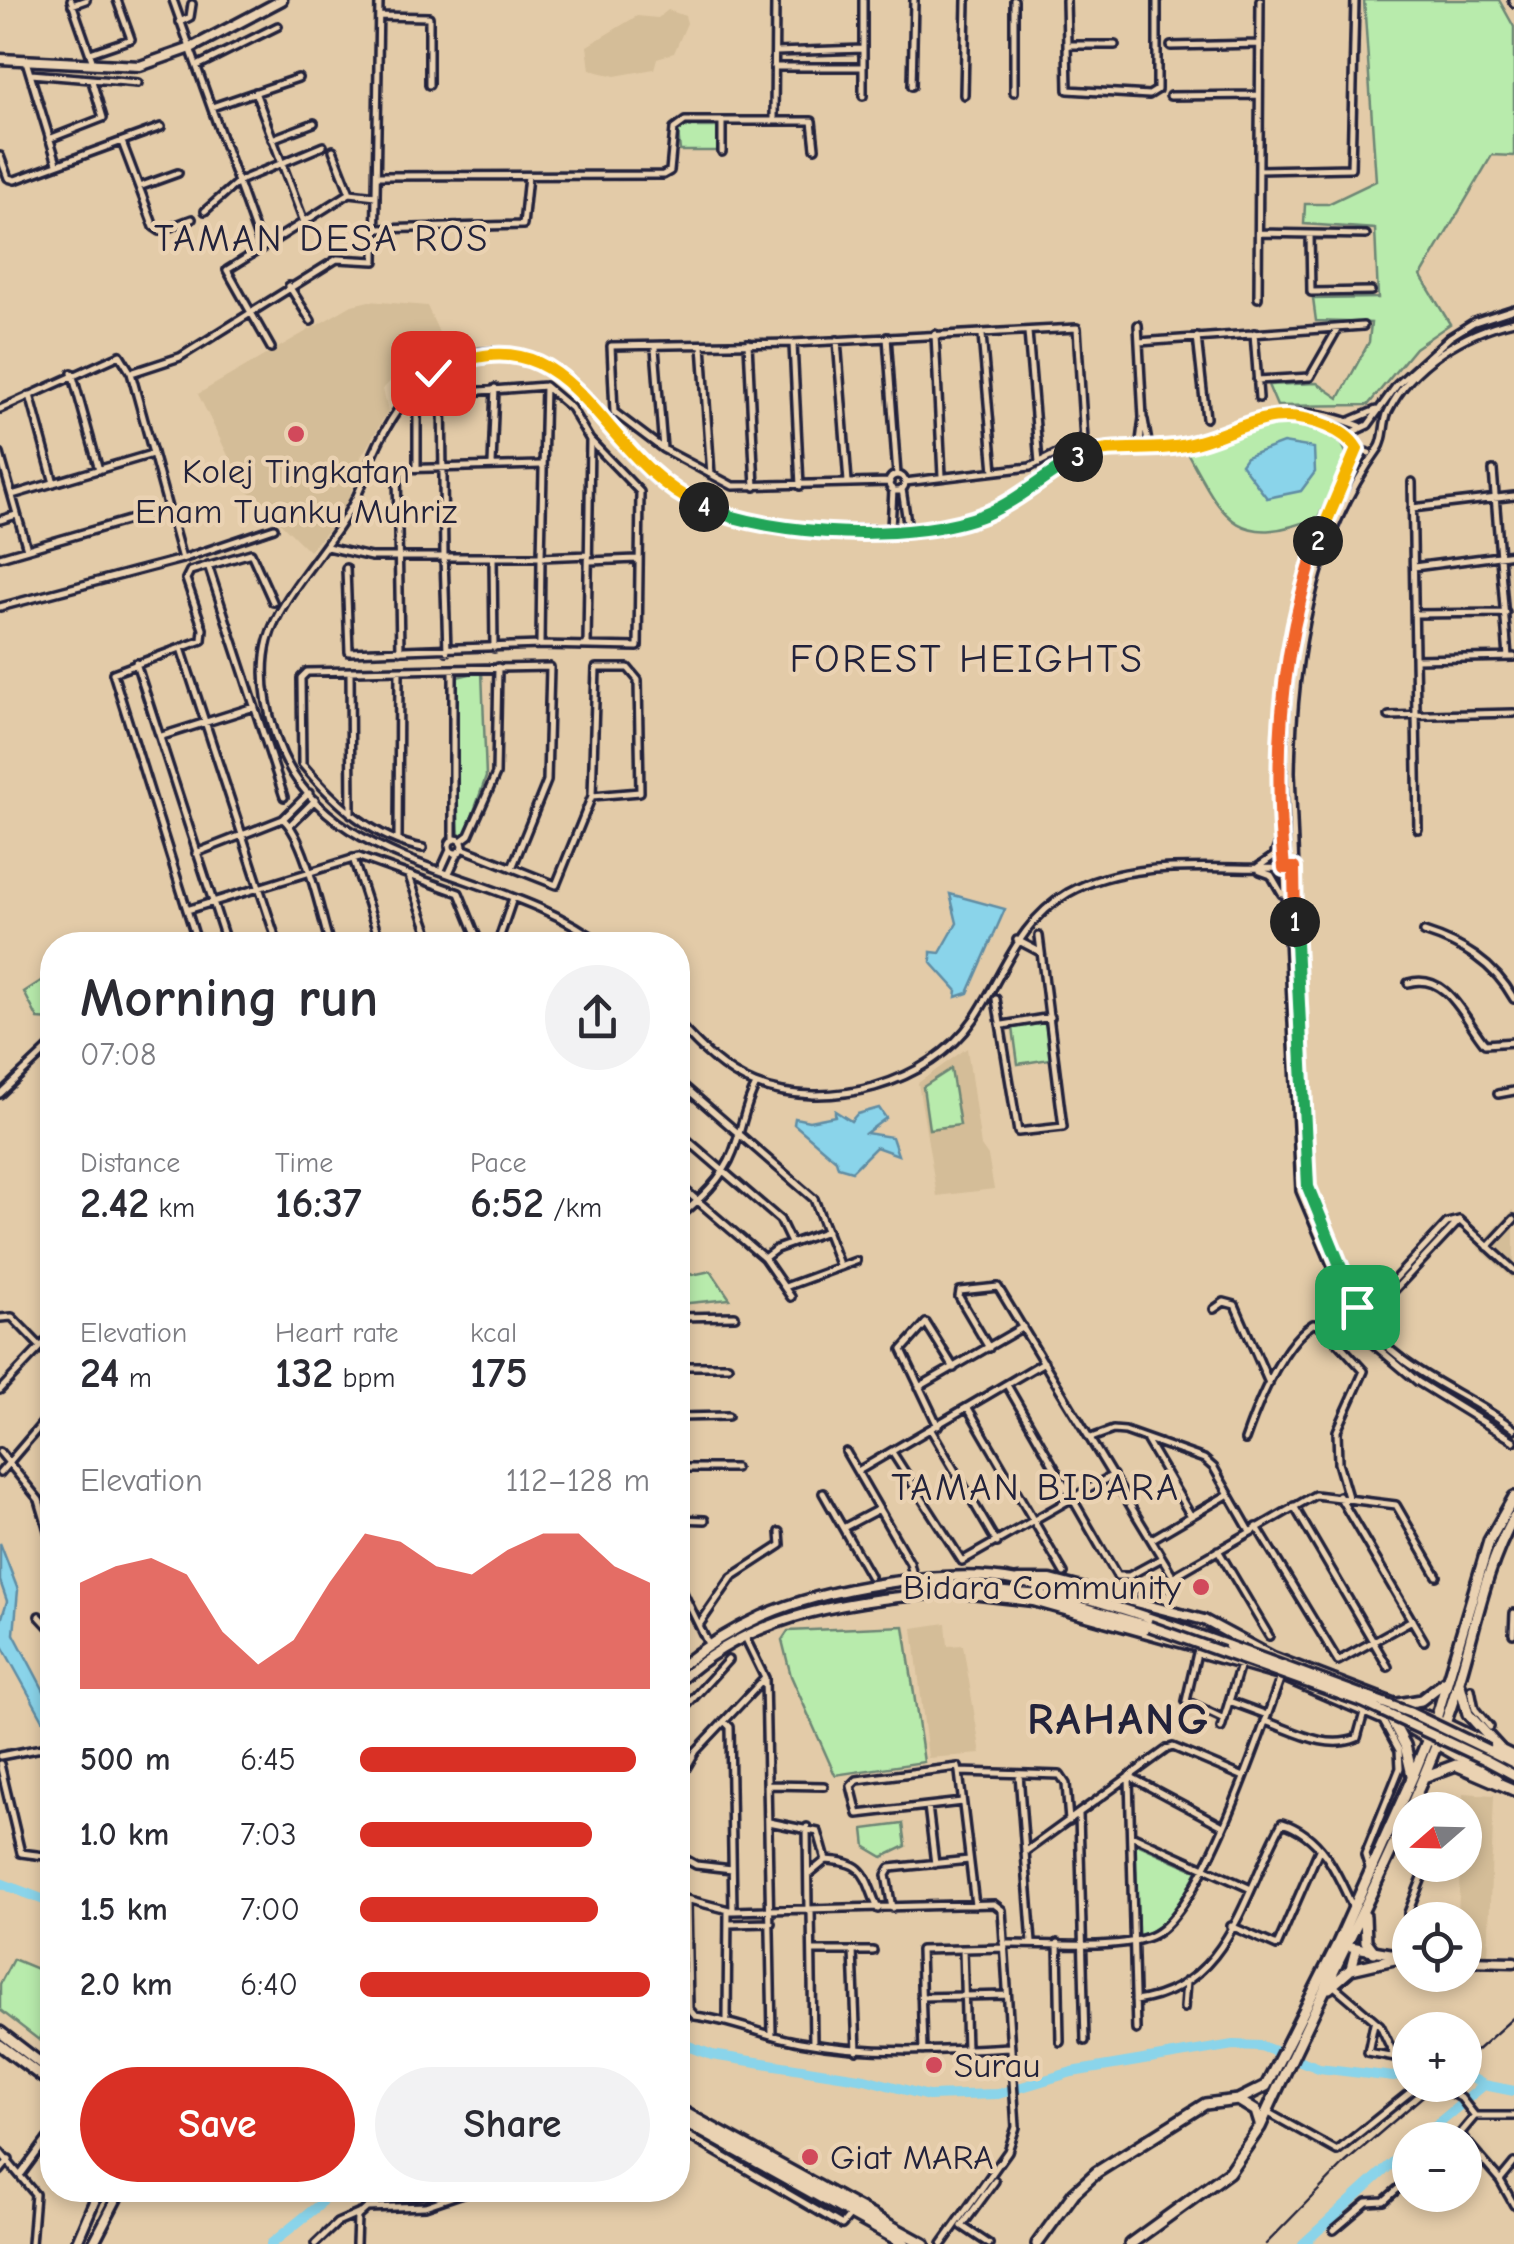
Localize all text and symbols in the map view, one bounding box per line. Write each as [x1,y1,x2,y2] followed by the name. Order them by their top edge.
[154,217,490,261] district label: TAMAN DESA ROS
[391,331,476,416] pin
[406,346,461,401] icon: check
[285,423,307,445] marker: Kolej Tingkatan Enam Tuanku Muhriz
[1053,432,1103,482] pin: 3
[1071,441,1085,473] text: 3
[135,451,457,532] place label: Kolej Tingkatan Enam Tuanku Muhriz
[679,482,729,532] pin: 4
[697,491,711,523] text: 4
[1293,516,1343,566] pin: 2
[1311,525,1325,557] text: 2
[789,636,1145,682] district label: FOREST HEIGHTS
[1270,897,1320,947] pin: 1
[1289,906,1301,938] text: 1
[545,965,650,1070] button: share
[80,966,378,1030] text: Morning run
[80,1036,156,1073] text: 07:08
[80,1147,180,1179] text: Distance
[275,1147,333,1179] text: Time
[470,1147,526,1179] text: Pace
[80,1179,149,1228] text: 2.42
[275,1179,362,1228] text: 16:37
[470,1179,544,1228] text: 6:52
[149,1192,195,1224] text: km
[544,1192,602,1224] text: /km
[1315,1265,1400,1350] pin
[1330,1280,1385,1335] icon: arrive
[80,1317,187,1349] text: Elevation
[275,1317,398,1349] text: Heart rate
[470,1317,517,1349] text: kcal
[80,1349,119,1398] text: 24
[275,1349,333,1398] text: 132
[470,1349,528,1398] text: 175
[119,1362,152,1394] text: m
[333,1362,396,1394] text: bpm
[80,1462,203,1499] text: Elevation
[506,1462,650,1499] text: 112–128 m
[891,1466,1181,1510] district label: TAMAN BIDARA
[903,1567,1181,1608] place label: Bidara Community
[1190,1576,1212,1598] marker: Bidara Community
[1027,1693,1211,1745] district label: RAHANG
[80,1741,170,1778] text: 500 m
[240,1741,296,1778] text: 6:45
[1392,1792,1482,1882] north arrow
[1392,1792,1482,2212] map controls
[80,1816,169,1853] text: 1.0 km
[240,1816,297,1853] text: 7:03
[80,1891,168,1928] text: 1.5 km
[240,1891,300,1928] text: 7:00
[1392,1902,1482,1992] button: locate
[80,1966,172,2003] text: 2.0 km
[240,1966,298,2003] text: 6:40
[1392,2012,1482,2102] button: +
[954,2045,1040,2086] place label: Surau
[923,2054,945,2076] marker: Surau
[80,2067,355,2182] button: Save
[375,2067,650,2182] button: Share
[1392,2122,1482,2212] button: −
[830,2137,994,2178] place label: Giat MARA
[799,2146,821,2168] marker: Giat MARA

